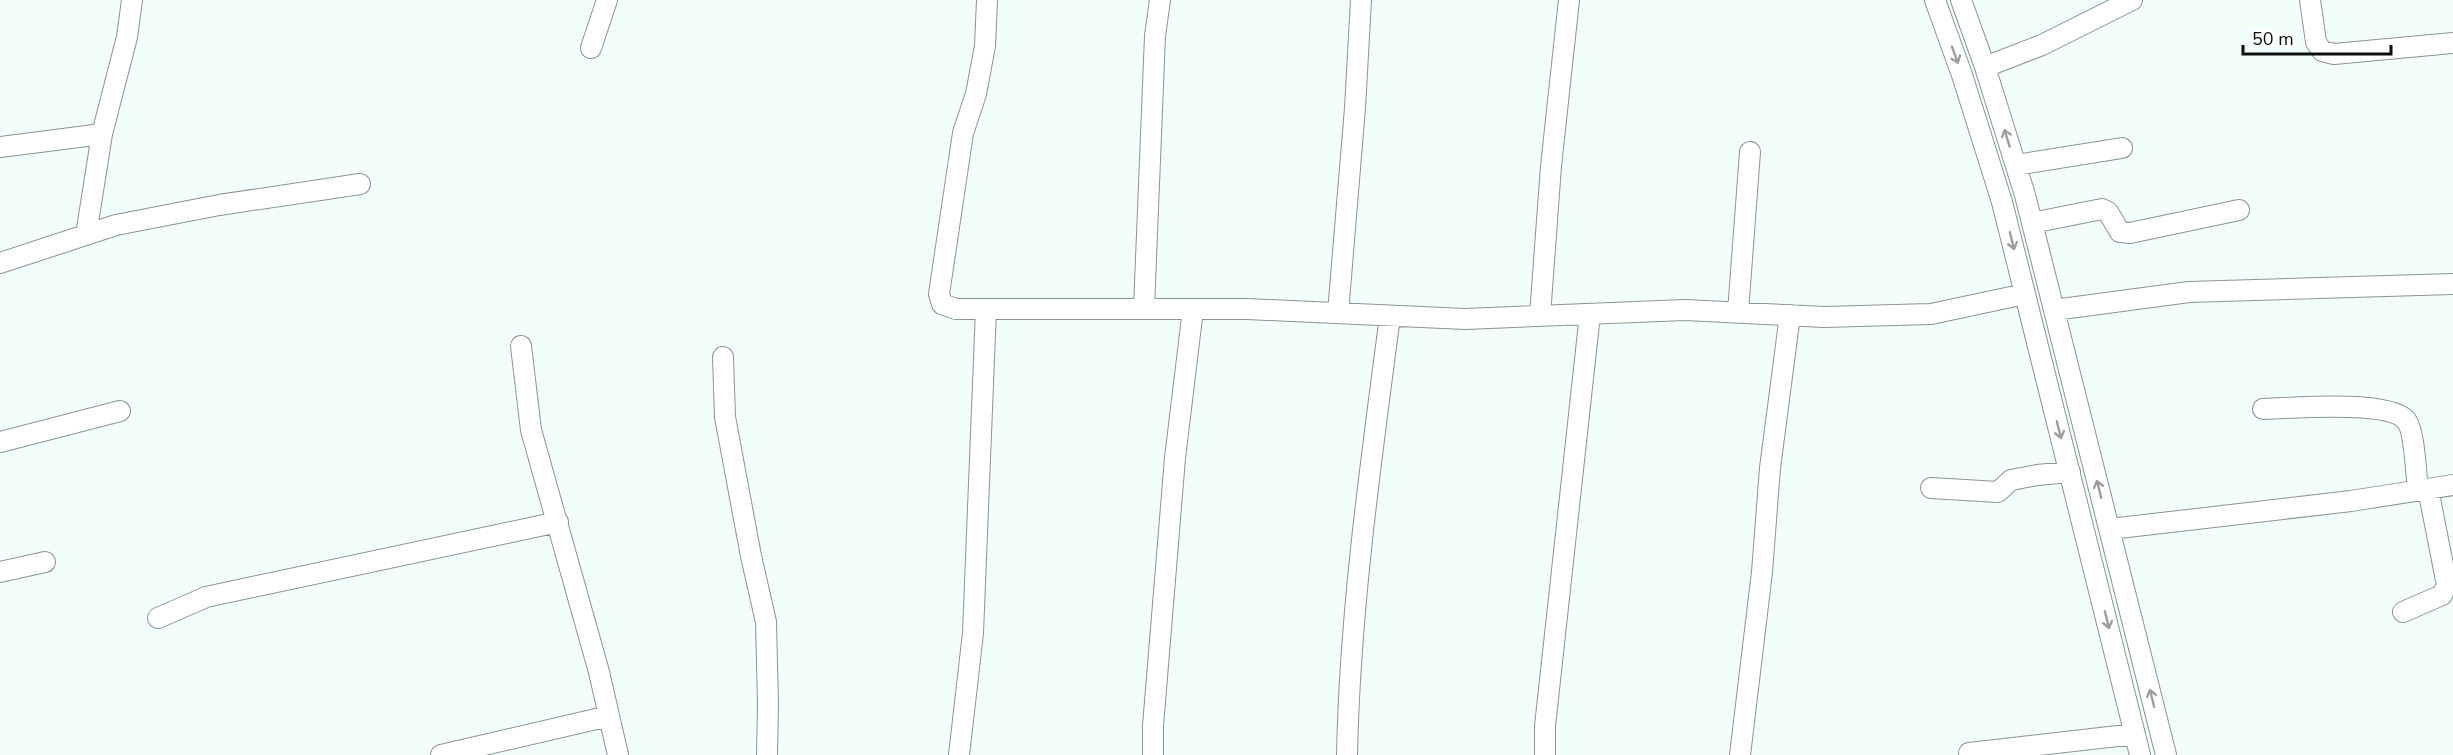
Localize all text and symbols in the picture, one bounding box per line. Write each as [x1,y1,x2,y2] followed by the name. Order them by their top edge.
[2243,18,2392,56] scale bar
[2252,27,2294,51] text: 50 m
[1950,45,1961,64] one-way arrow
[2001,129,2012,148] one-way arrow
[2006,232,2018,251] one-way arrow
[2054,421,2066,440] one-way arrow
[2093,479,2105,498] one-way arrow
[2101,610,2113,629] one-way arrow
[2145,689,2157,708] one-way arrow

